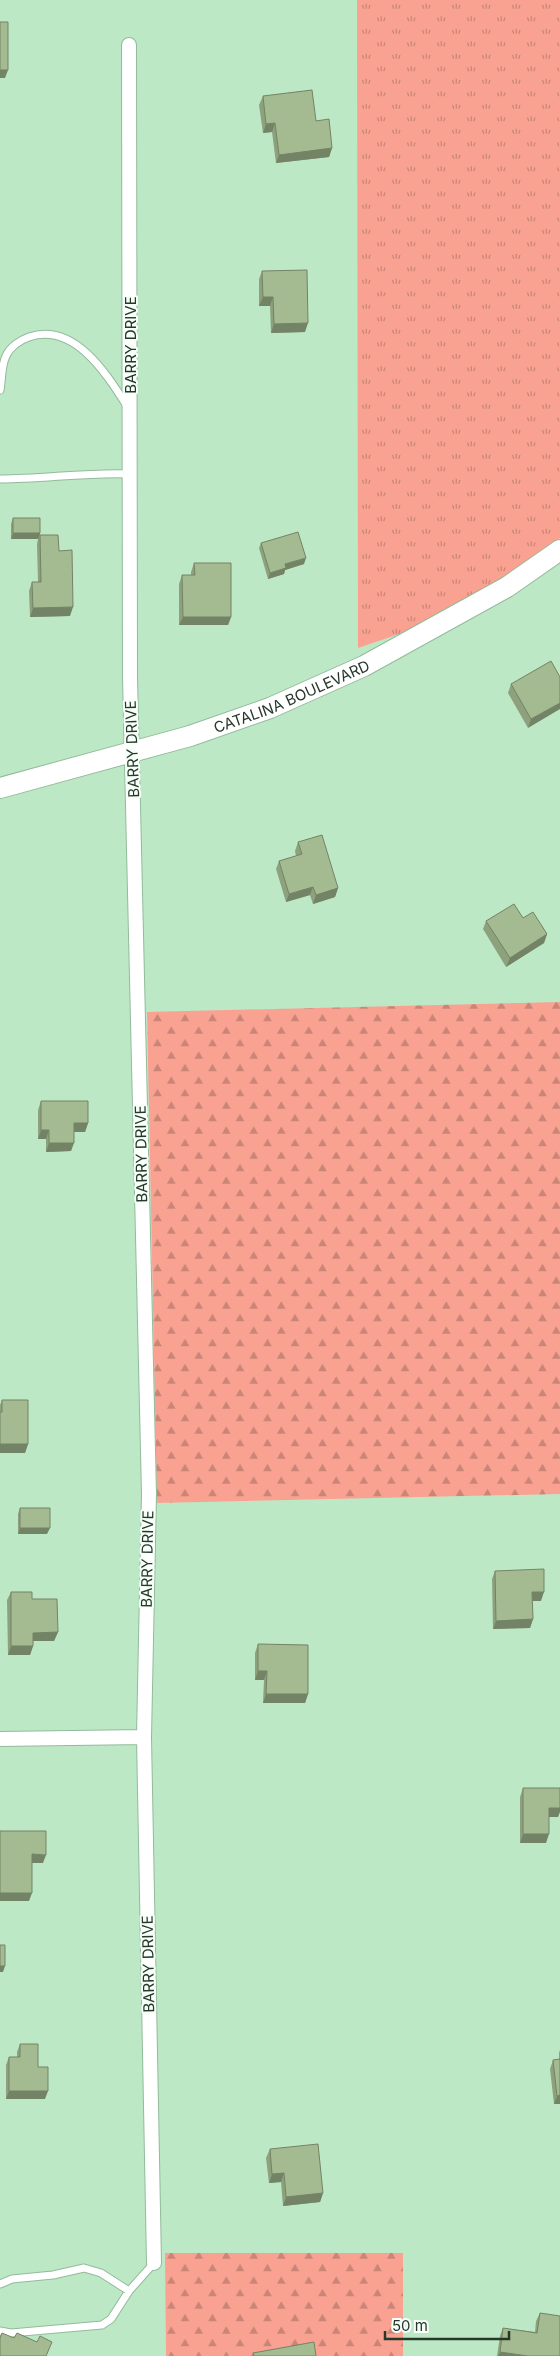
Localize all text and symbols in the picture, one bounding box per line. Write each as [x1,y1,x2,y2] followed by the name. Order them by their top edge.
[121,296,140,394] street label: BARRY DRIVE
[211,655,372,737] street label: CATALINA BOULEVARD
[121,700,143,798] street label: BARRY DRIVE
[131,1105,151,1203] street label: BARRY DRIVE
[137,1510,157,1608] street label: BARRY DRIVE
[138,1915,158,2013] street label: BARRY DRIVE
[385,2308,509,2340] scale bar
[392,2316,428,2335] text: 50 m

